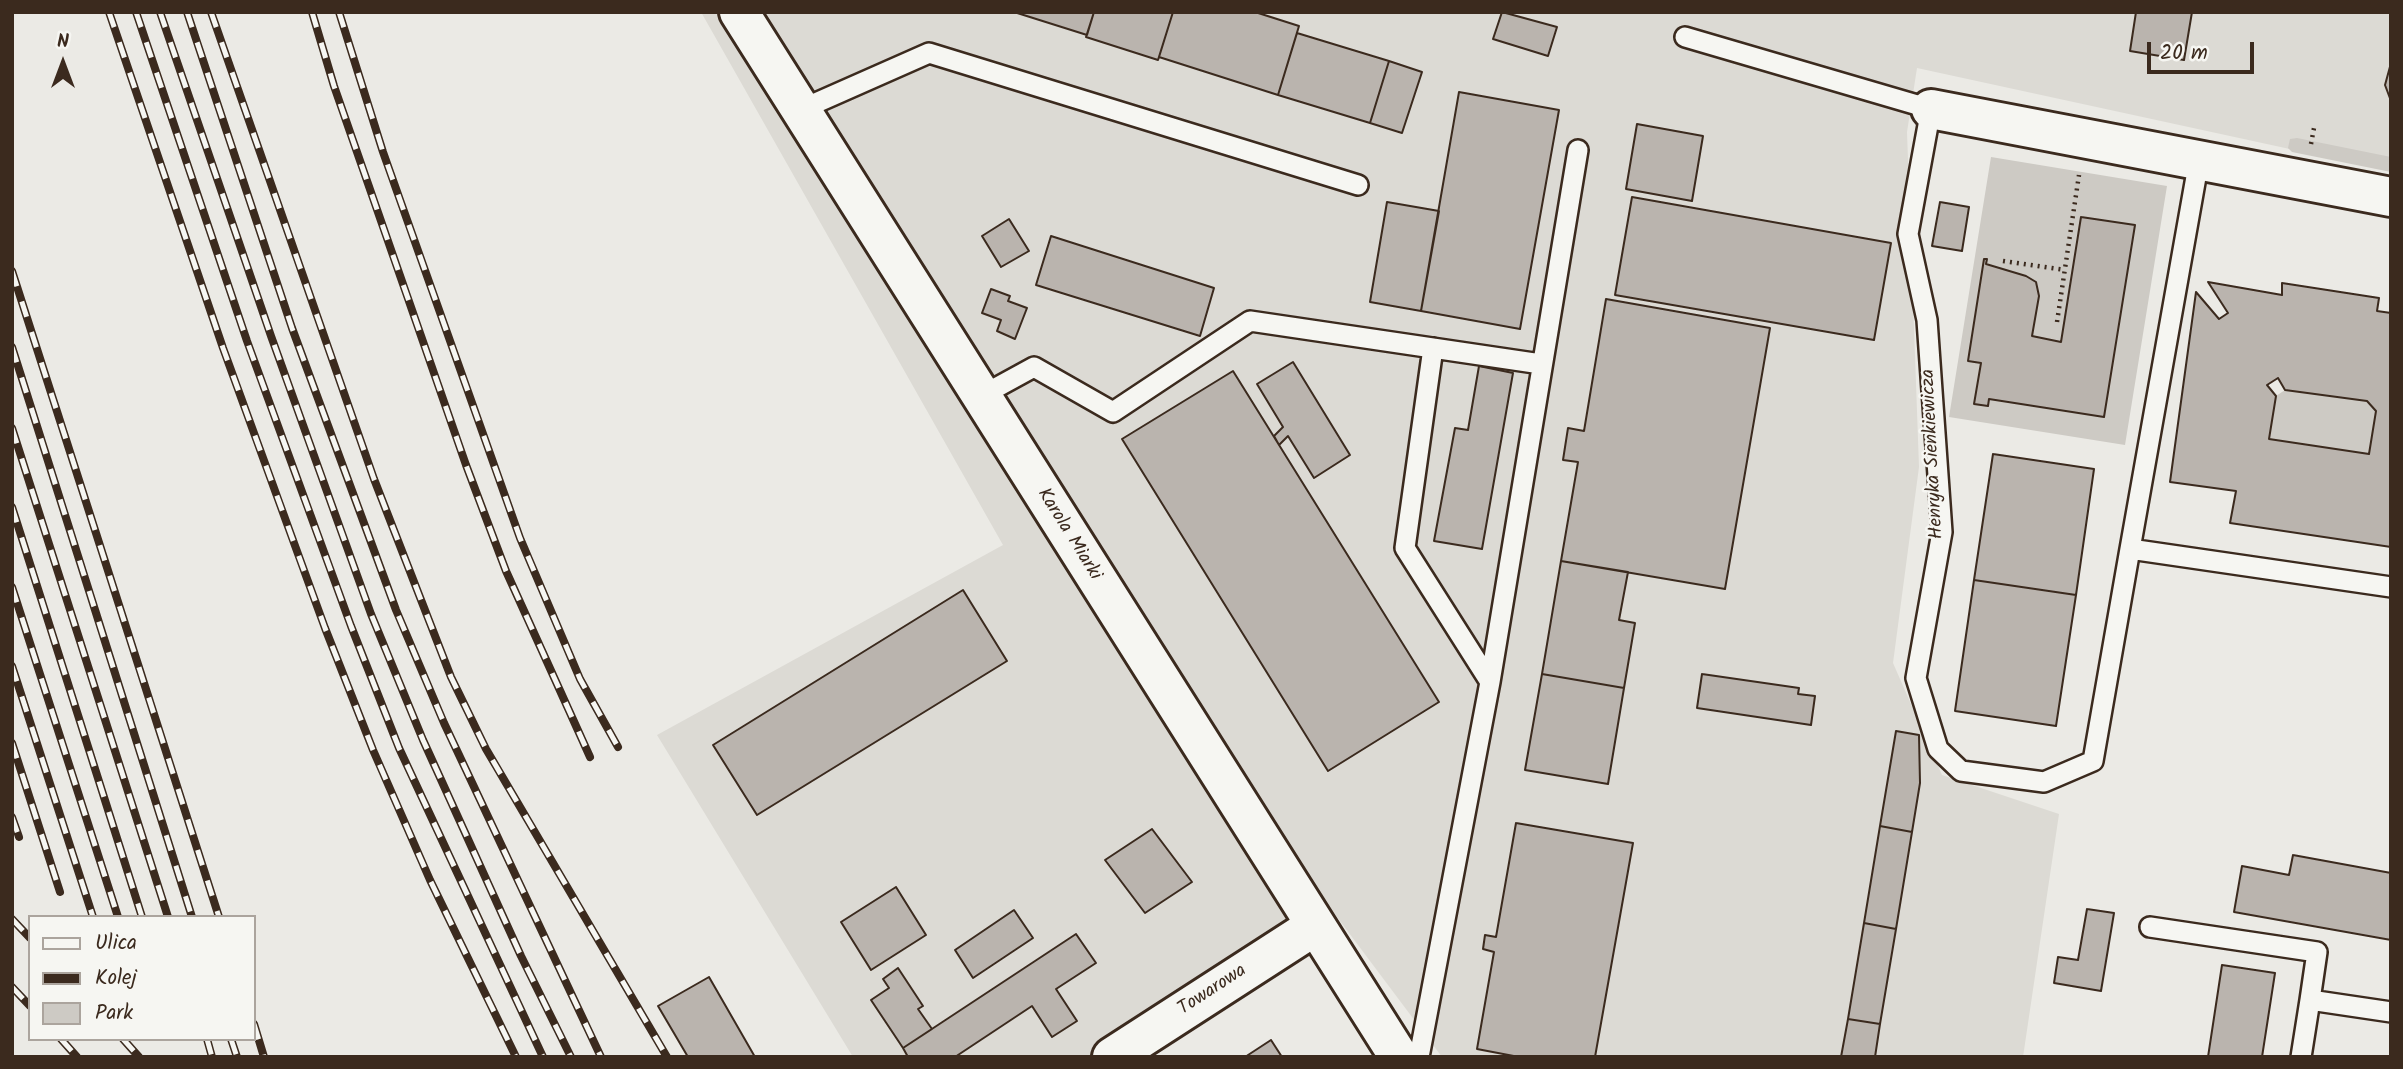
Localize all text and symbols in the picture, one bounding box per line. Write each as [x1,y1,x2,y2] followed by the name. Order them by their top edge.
[57,27,69,57] text: N
[28,28,98,98] north arrow
[2151,28,2258,72] scale bar
[2160,37,2208,70] text: 20 m
[1918,368,1950,540] street label: Henryka Sienkiewicza
[1031,485,1105,585] street label: Karola Miarki
[28,915,256,1041] legend
[95,927,137,960] text: Ulica
[1174,960,1252,1022] street label: Towarowa
[95,962,137,995] text: Kolej
[95,997,133,1030] text: Park

